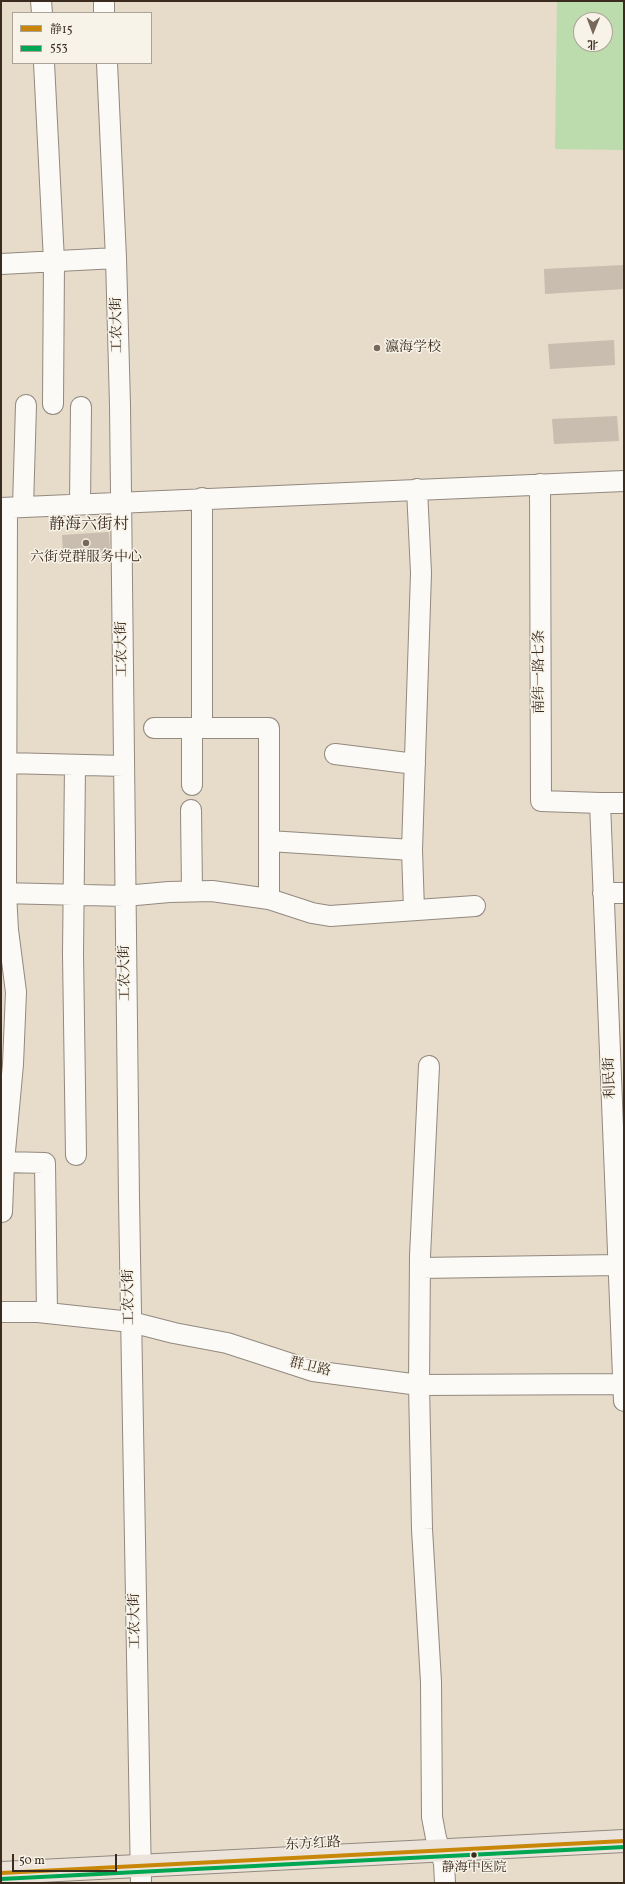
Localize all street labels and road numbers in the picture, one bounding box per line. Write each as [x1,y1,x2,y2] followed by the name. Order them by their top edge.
[109,297,127,353] street label: 工农大街
[114,621,132,677] street label: 工农大街
[532,630,548,714] street label: 南纬一路七条
[117,945,135,1001] street label: 工农大街
[602,1057,620,1099] street label: 利民街
[121,1269,139,1325] street label: 工农大街
[288,1355,332,1381] street label: 群卫路
[127,1593,145,1649] street label: 工农大街
[285,1835,341,1855] street label: 东方红路

